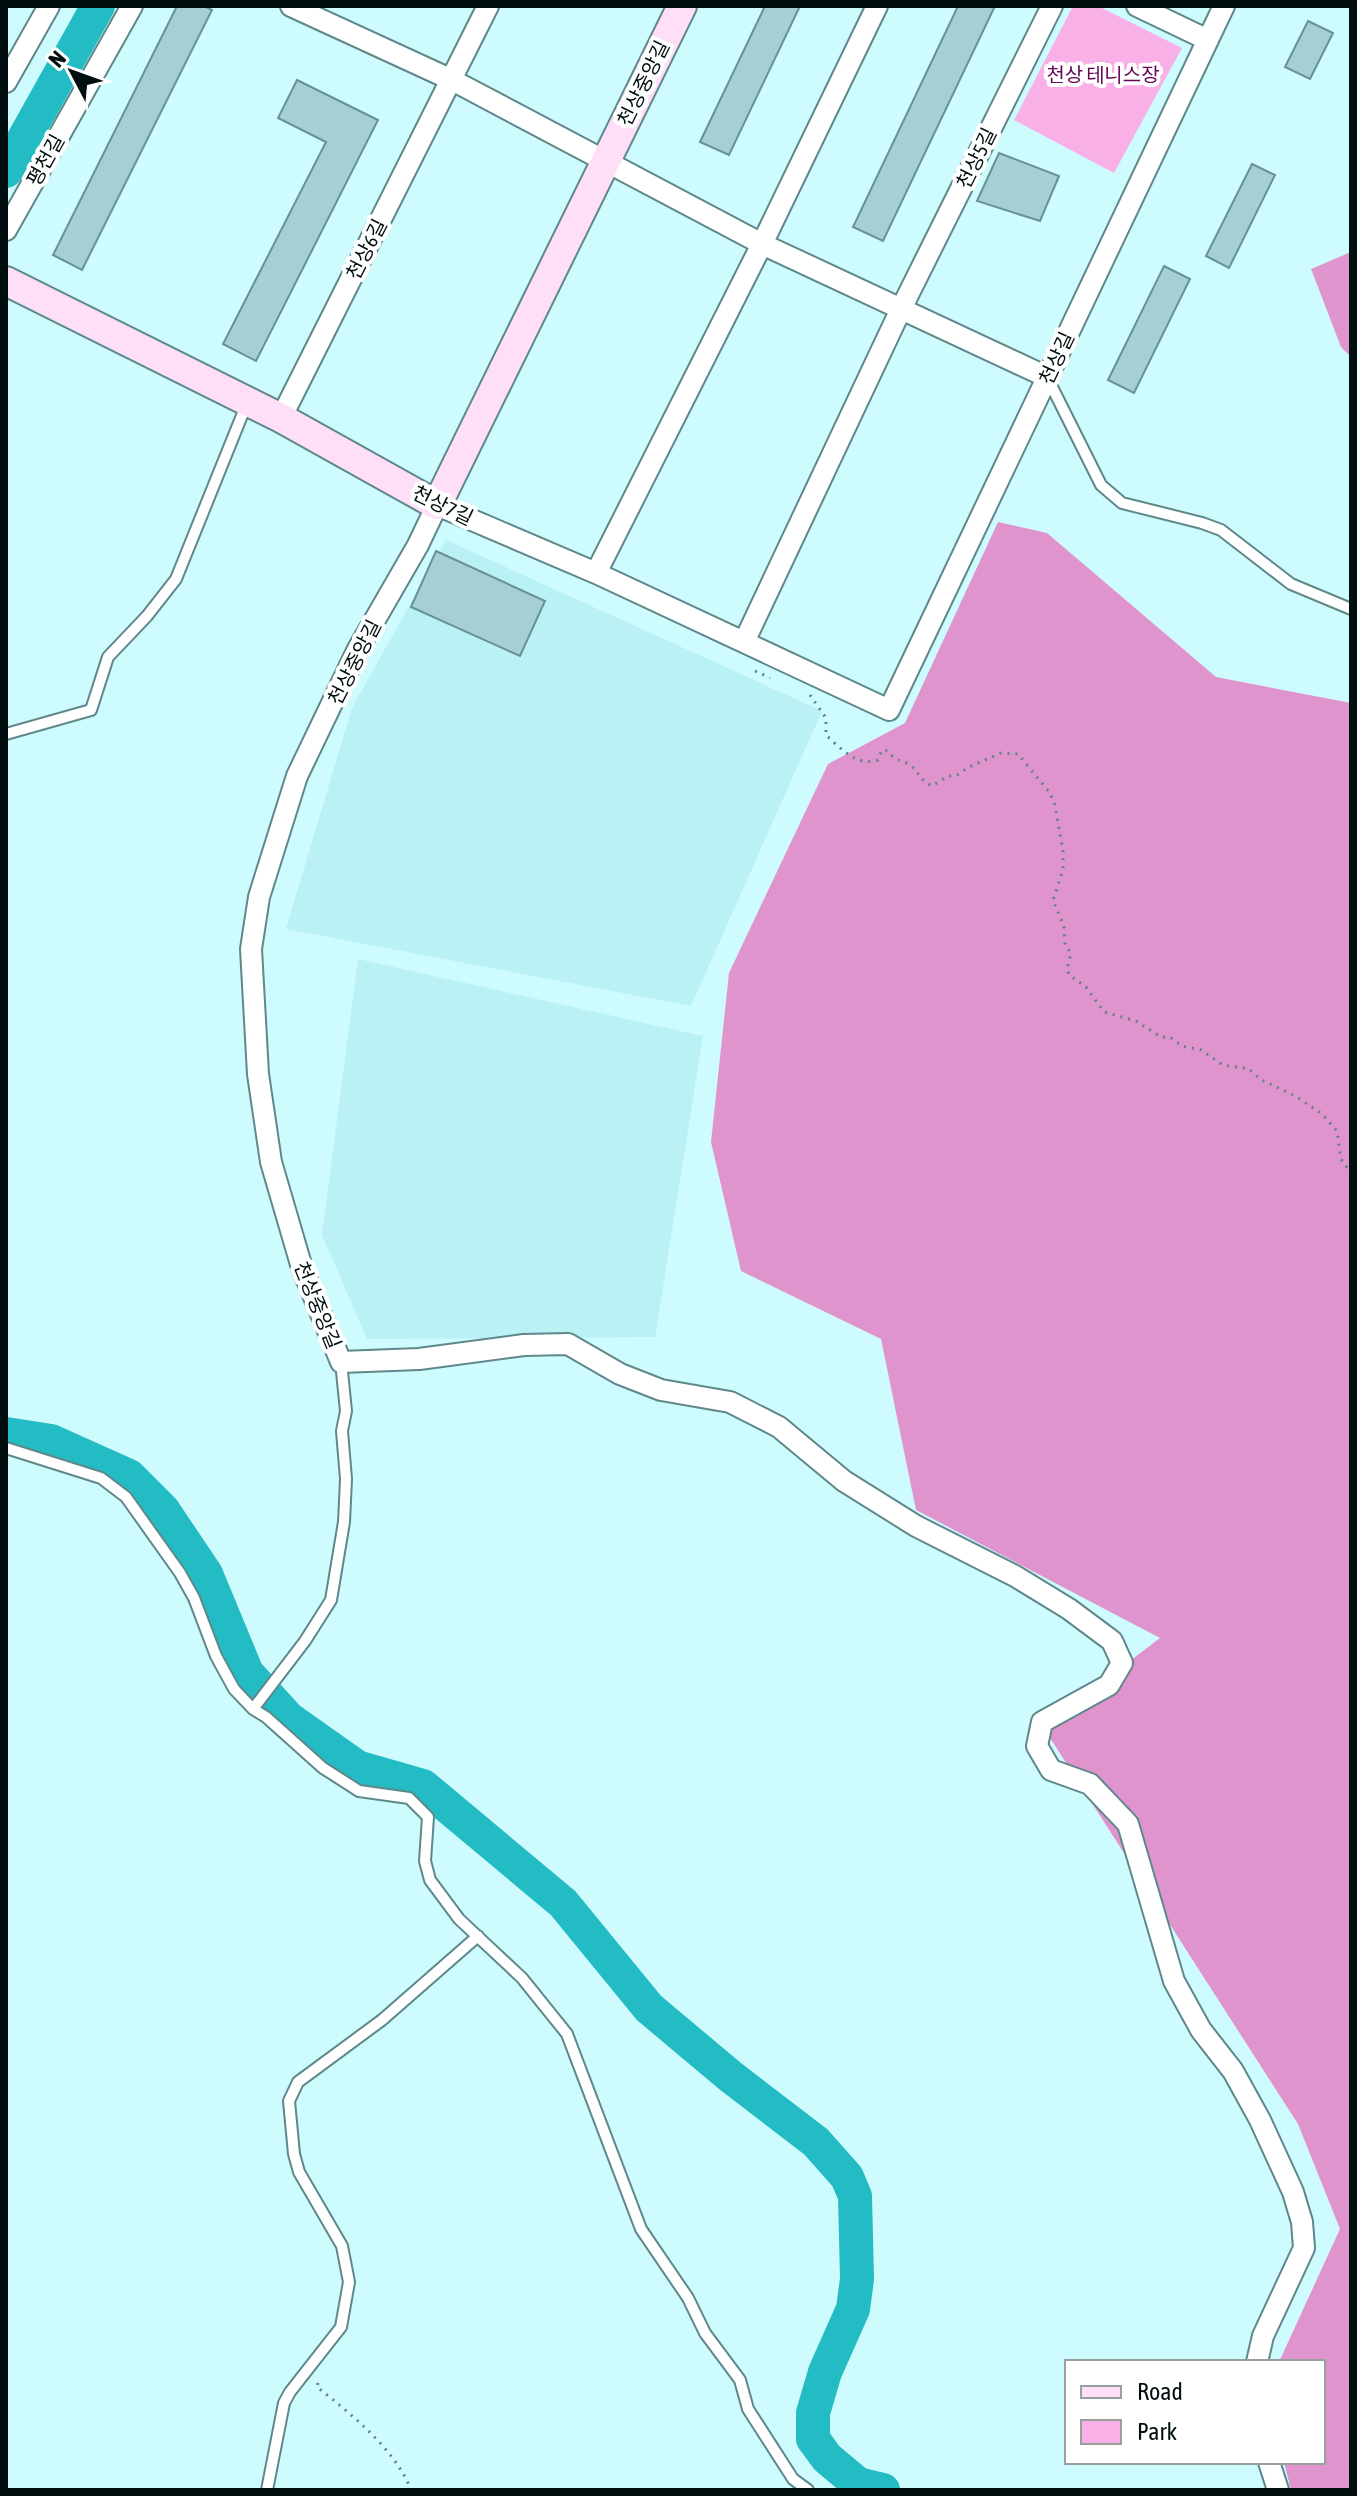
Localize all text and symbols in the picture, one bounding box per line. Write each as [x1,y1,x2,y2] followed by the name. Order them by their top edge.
[32,32,112,112] north arrow
[612,37,674,129] street label: 천상중앙길
[43,45,71,72] text: N
[1046,63,1160,86] park label: 천상 테니스장
[952,124,1000,192] street label: 천상5길
[22,130,68,190] street label: 평천길
[341,215,391,283] street label: 천상6길
[1034,328,1078,388] street label: 천상길
[409,481,477,529] street label: 천상7길
[323,616,385,708] street label: 천상중앙길
[290,1258,346,1352] street label: 천상중앙길
[1065,2360,1325,2464] legend
[1137,2378,1183,2405] text: Road
[1137,2418,1178,2445] text: Park

